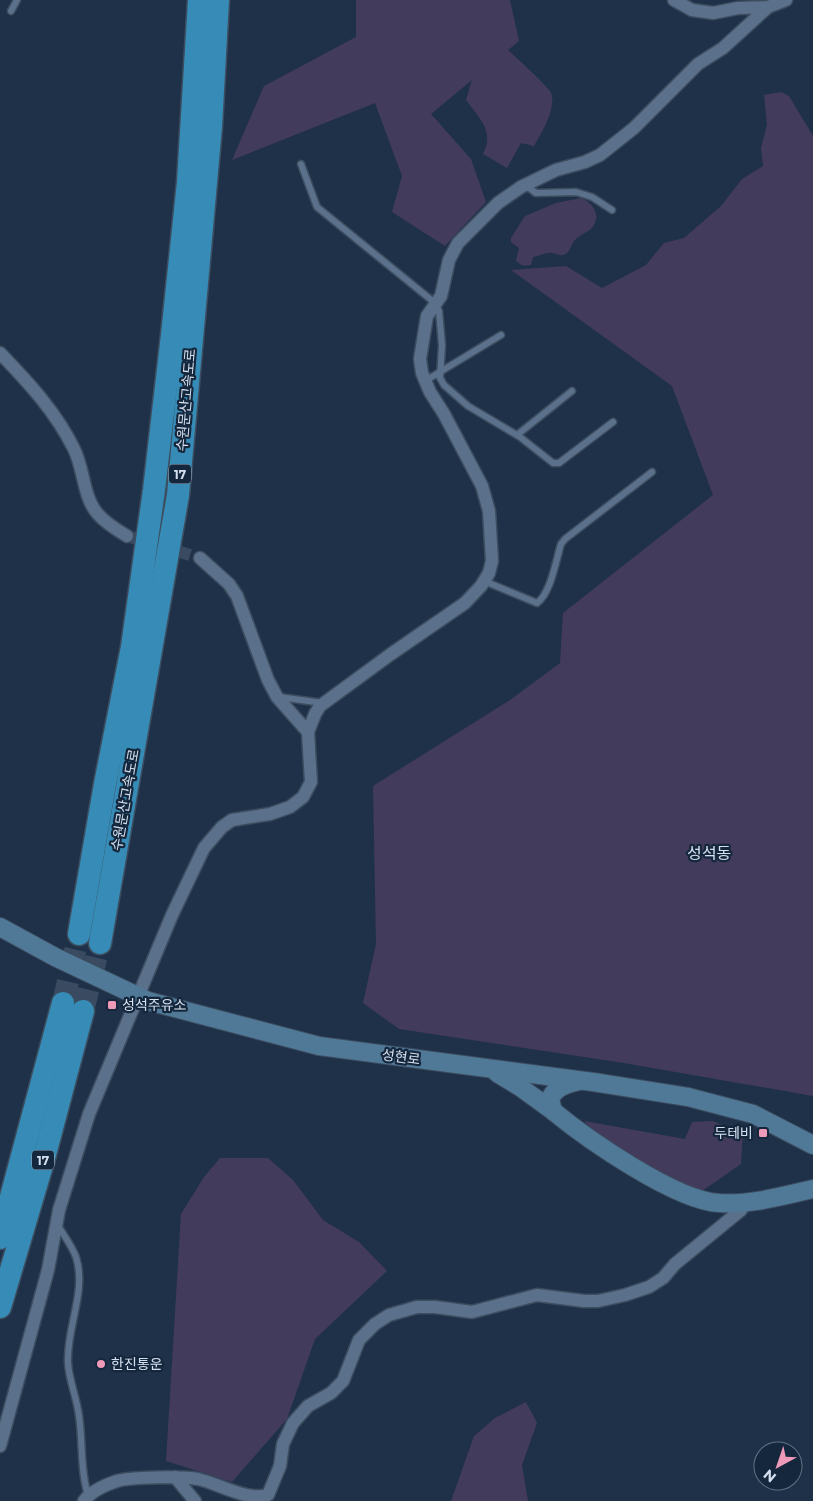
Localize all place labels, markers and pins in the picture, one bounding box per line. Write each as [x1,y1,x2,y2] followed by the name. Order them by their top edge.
[122,996,187,1014] place label: 성석주유소
[106,999,118,1011] marker: 성석주유소
[714,1124,753,1142] place label: 두테비
[757,1127,769,1139] marker: 두테비
[111,1355,163,1373] place label: 한진통운
[95,1358,107,1370] marker: 한진통운

